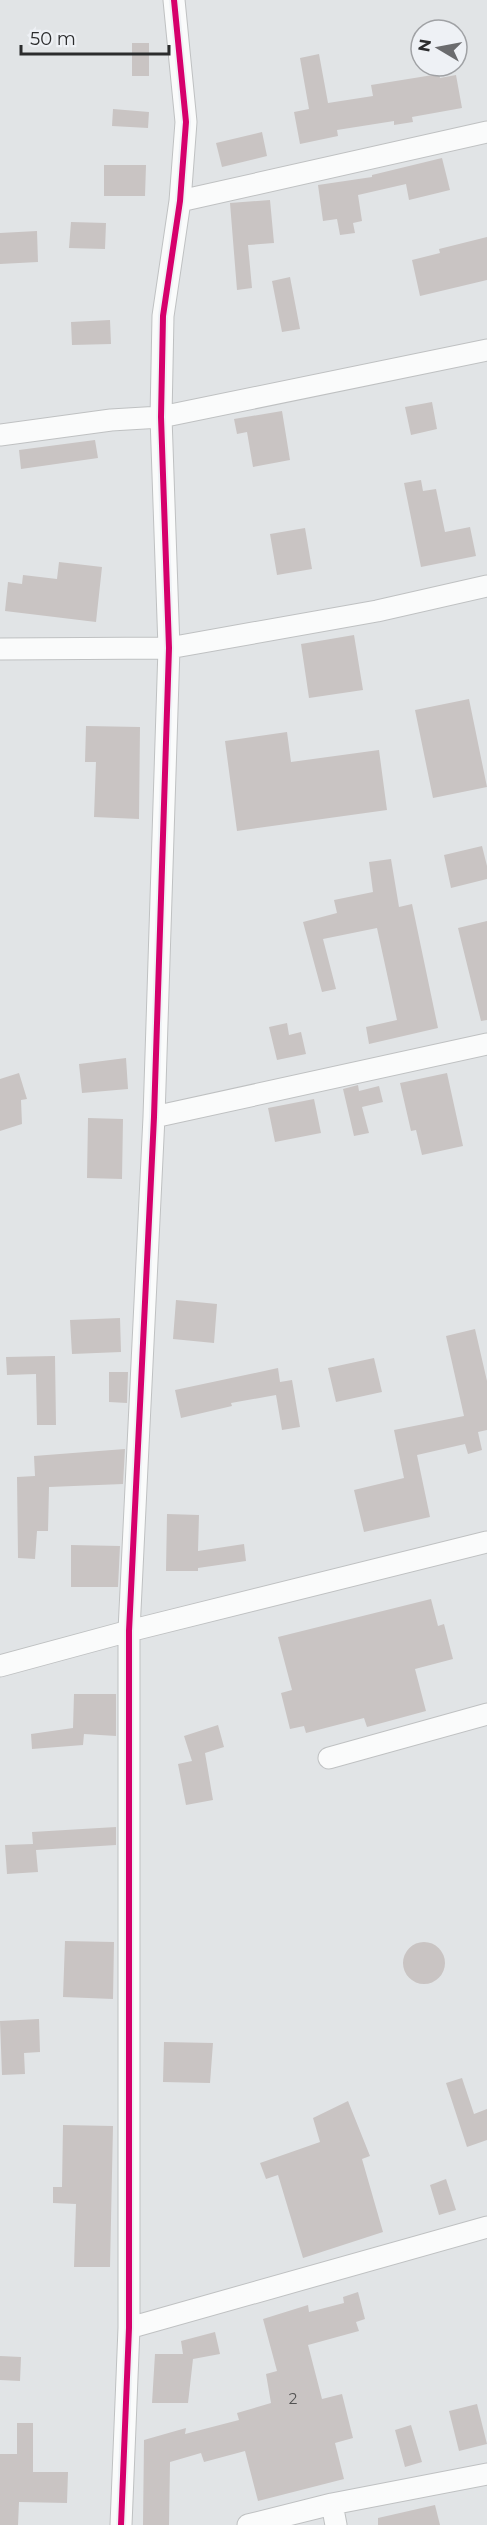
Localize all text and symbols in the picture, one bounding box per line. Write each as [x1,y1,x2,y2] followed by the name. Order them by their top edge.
[21,18,170,56] scale bar
[409,18,469,78] north arrow
[30,28,76,50] text: 50 m
[414,37,435,54] text: N
[289,2389,297,2408] house number: 2

